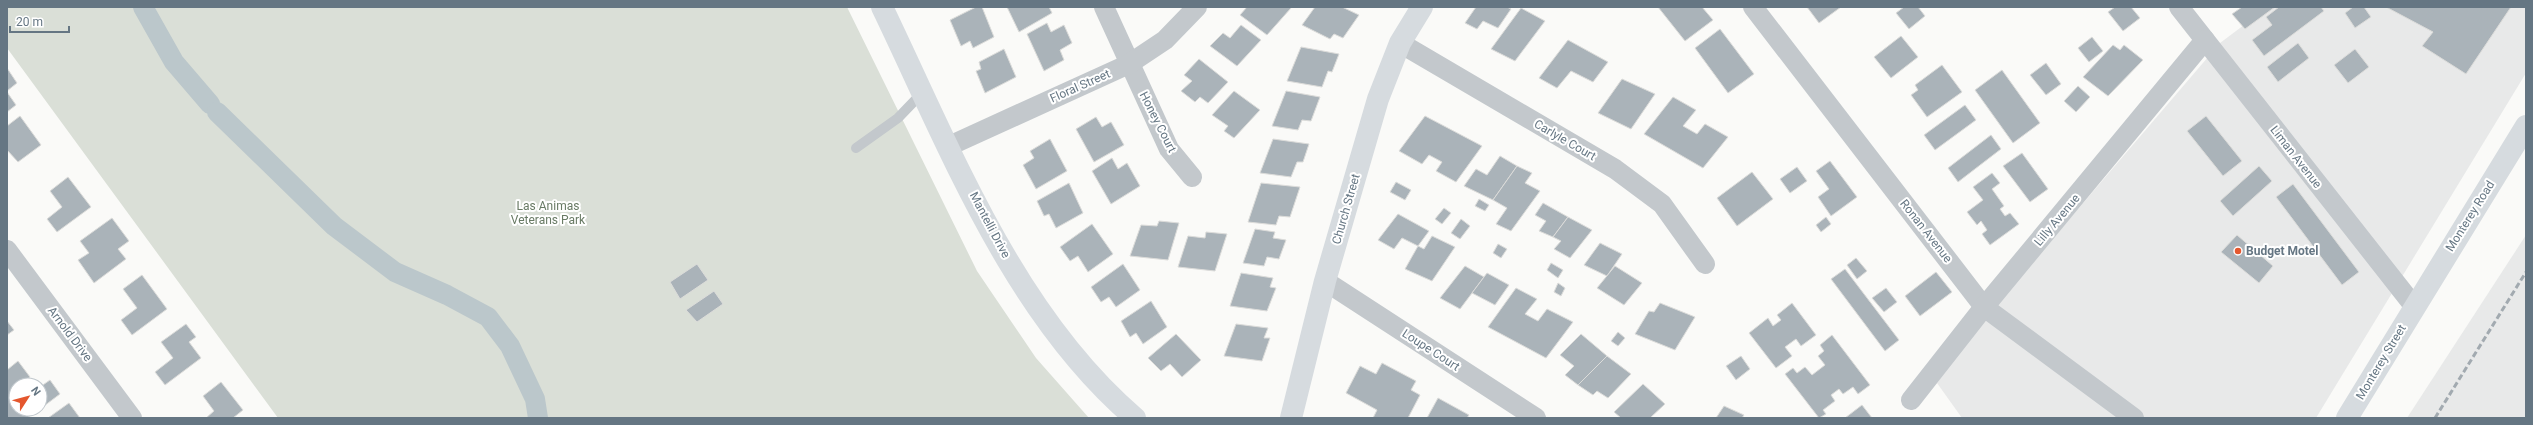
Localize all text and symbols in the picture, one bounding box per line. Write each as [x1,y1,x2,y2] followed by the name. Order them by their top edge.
[10,8,69,34] scale bar
[16,15,43,29] text: 20 m
[1048,66,1112,105] street label: Floral Street
[1137,89,1179,155] street label: Honey Court
[1532,117,1598,163] street label: Carlyle Court
[2267,123,2325,191] street label: Liman Avenue
[1329,172,1363,246] street label: Church Street
[2443,178,2497,254] street label: Monterey Road
[967,190,1013,260] street label: Mantelli Drive
[2031,191,2083,249] street label: Lilly Avenue
[1897,197,1955,265] street label: Ronan Avenue
[511,199,586,227] park label: Las Animas Veterans Park
[2246,244,2319,258] place label: Budget Motel
[2233,246,2243,256] marker: Budget Motel
[45,304,95,364] street label: Arnold Drive
[2353,322,2409,402] street label: Monterey Street
[1400,326,1462,374] street label: Loupe Court
[8,377,48,417] north arrow
[28,384,43,399] text: N

